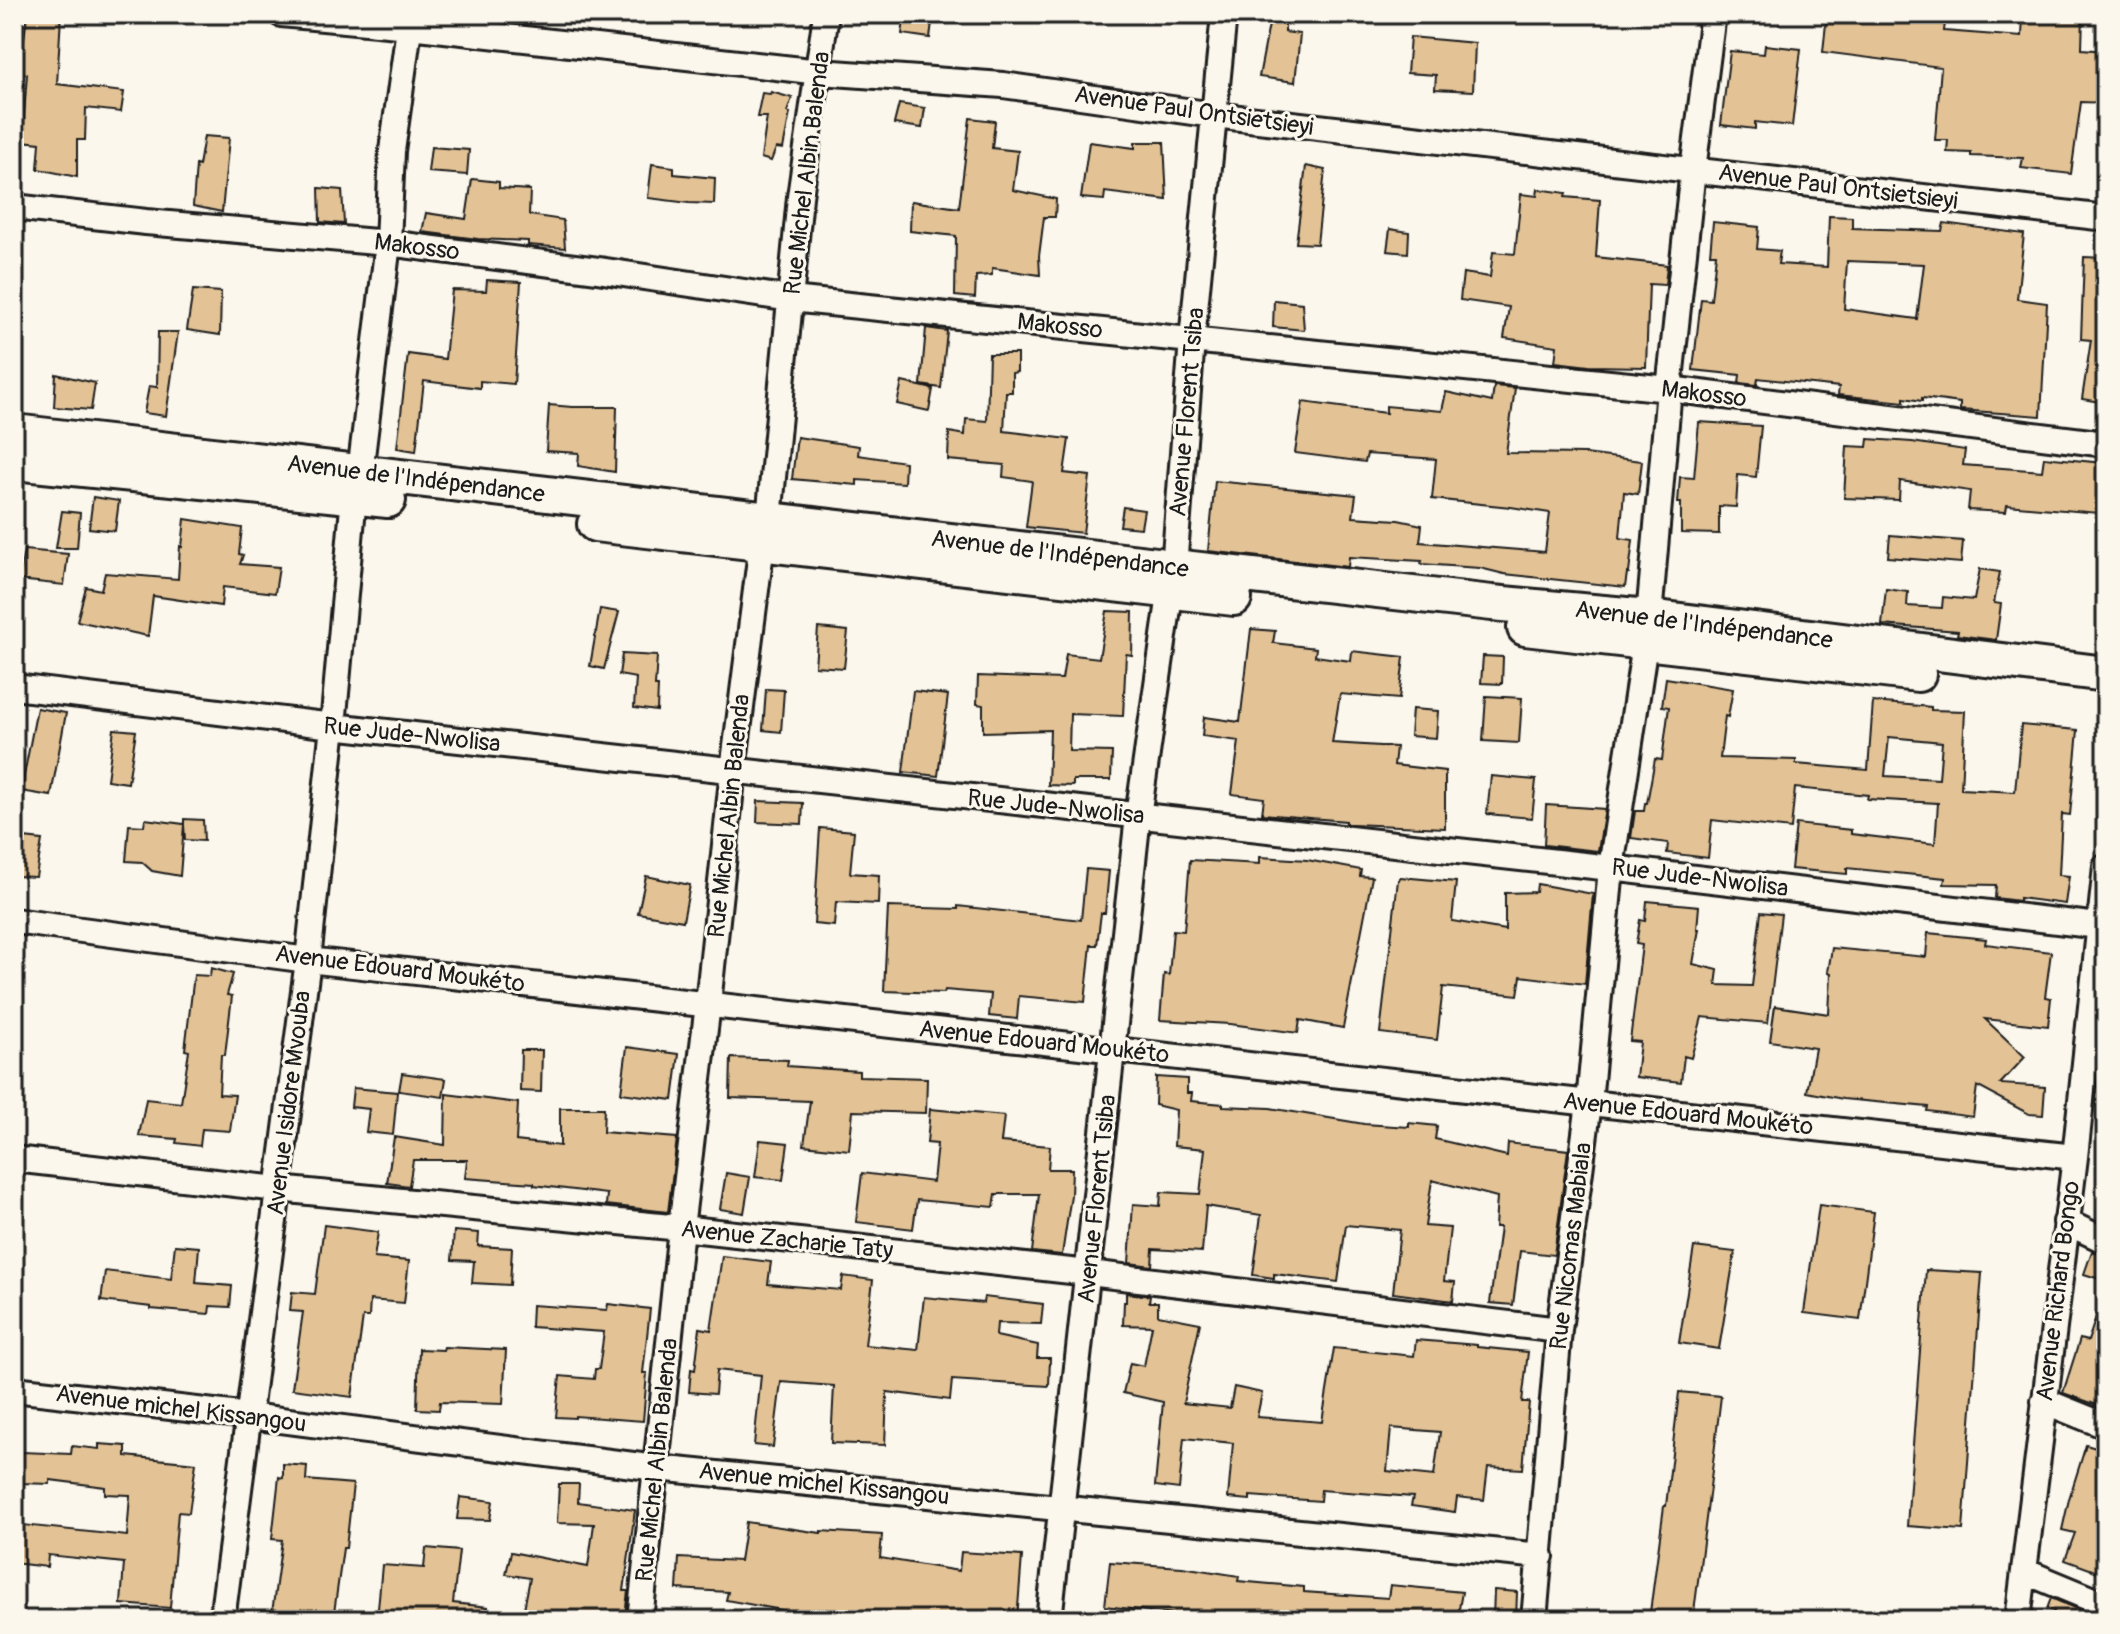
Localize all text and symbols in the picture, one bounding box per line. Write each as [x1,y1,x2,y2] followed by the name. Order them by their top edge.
[778,50,836,296] street label: Rue Michel Albin Balenda
[1073,80,1315,142] street label: Avenue Paul Ontsietsieyi
[1717,158,1959,216] street label: Avenue Paul Ontsietsieyi
[373,227,461,267] street label: Makosso
[1163,306,1211,518] street label: Avenue Florent Tsiba
[1016,307,1104,345] street label: Makosso
[1660,374,1748,414] street label: Makosso
[285,449,547,509] street label: Avenue de l'Indépendance
[929,524,1191,584] street label: Avenue de l'Indépendance
[1573,595,1835,655] street label: Avenue de l'Indépendance
[702,693,756,939] street label: Rue Michel Albin Balenda
[322,711,502,759] street label: Rue Jude-Nwolisa
[966,783,1146,831] street label: Rue Jude-Nwolisa
[1610,853,1790,903] street label: Rue Jude-Nwolisa
[273,939,527,999] street label: Avenue Edouard Moukéto
[261,989,317,1217] street label: Avenue Isidore Mvouba
[917,1014,1171,1070] street label: Avenue Edouard Moukéto
[1561,1086,1815,1142] street label: Avenue Edouard Moukéto
[1072,1093,1122,1305] street label: Avenue Florent Tsiba
[1544,1141,1598,1351] street label: Rue Nicomas Mabiala
[2030,1179,2086,1403] street label: Avenue Richard Bongo
[679,1214,895,1266] street label: Avenue Zacharie Taty
[630,1337,684,1583] street label: Rue Michel Albin Balenda
[54,1379,308,1439] street label: Avenue michel Kissangou
[697,1456,951,1512] street label: Avenue michel Kissangou

